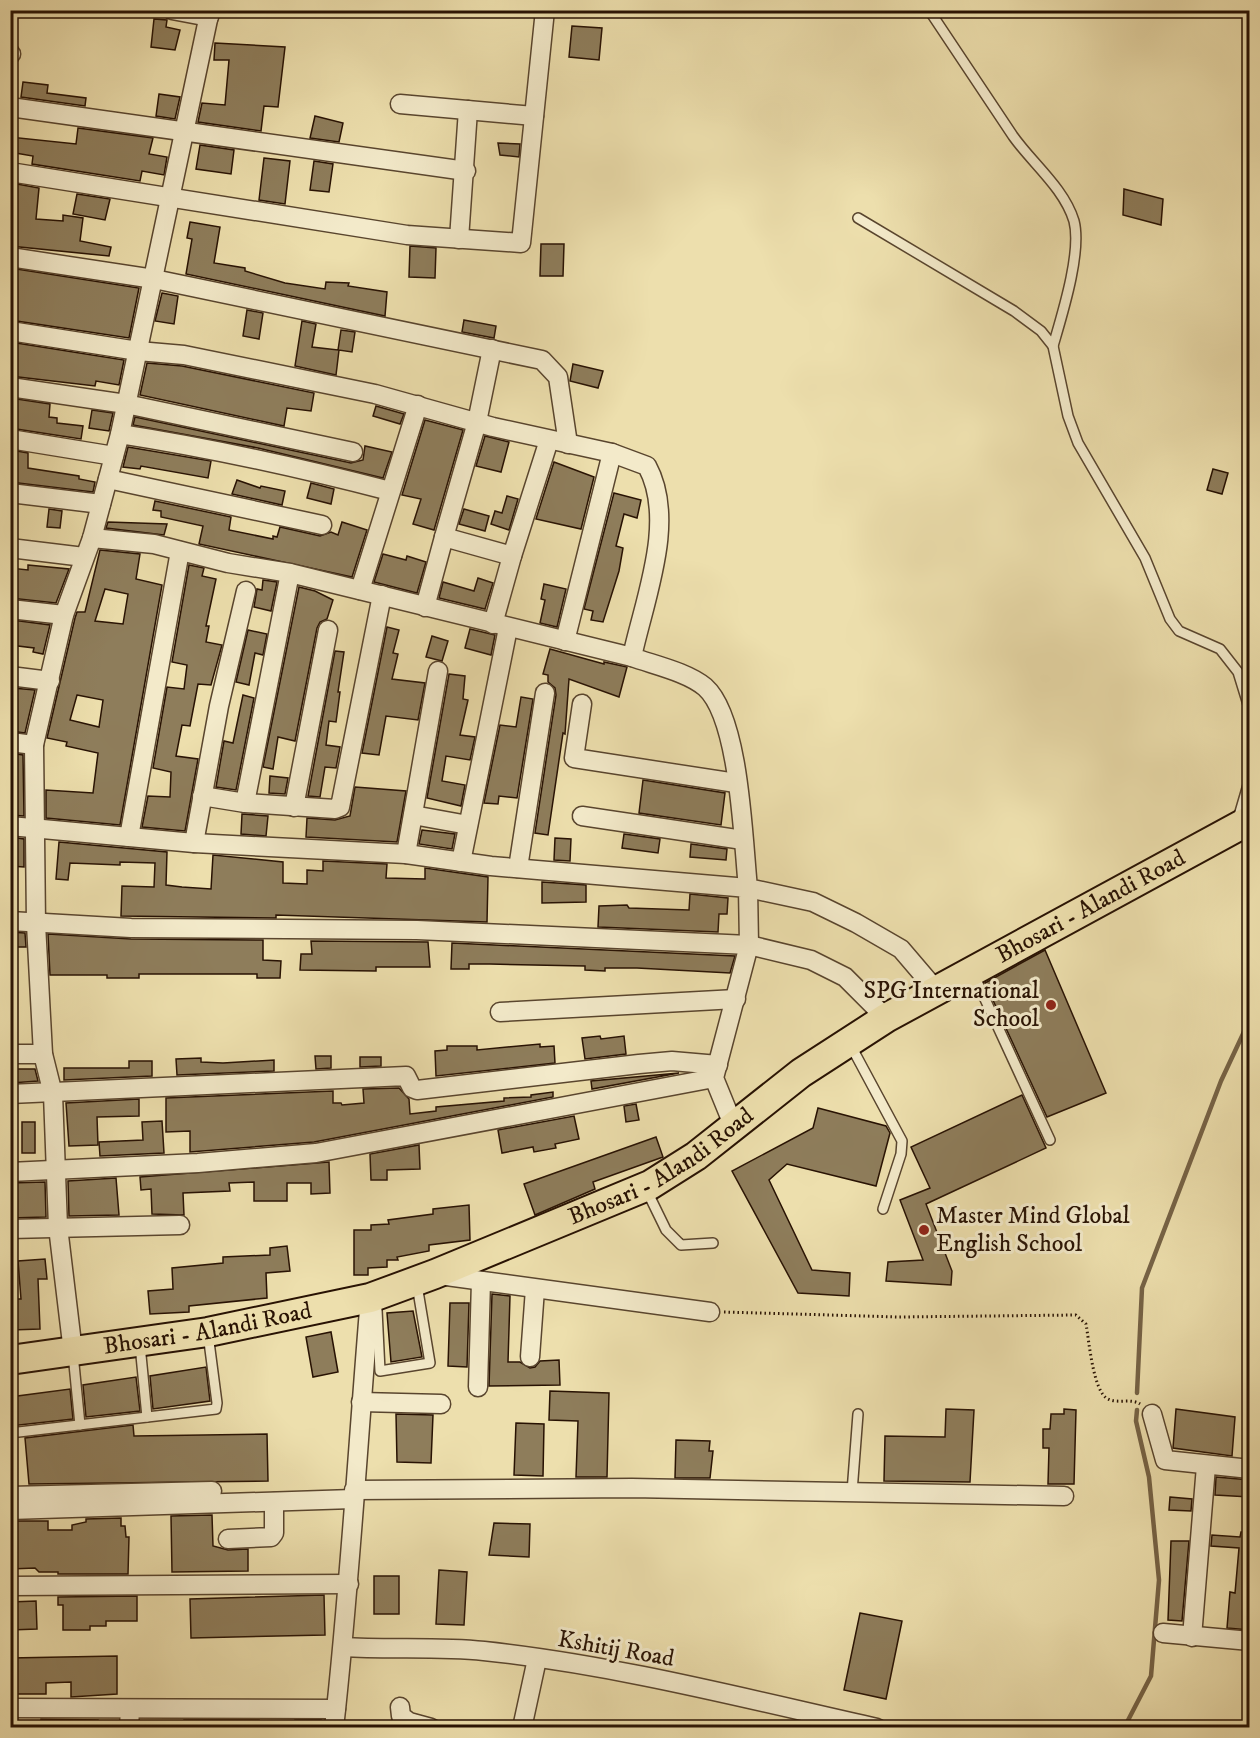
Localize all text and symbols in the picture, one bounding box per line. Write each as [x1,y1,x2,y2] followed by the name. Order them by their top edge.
[991,843,1191,970] street label: Bhosari - Alandi Road
[863,976,1040,1034] place label: SPG International School
[1044,998,1058,1012] marker: SPG International School
[564,1101,760,1232] street label: Bhosari - Alandi Road
[936,1201,1131,1259] place label: Master Mind Global English School
[917,1223,931,1237] marker: Master Mind Global English School
[101,1296,314,1362] street label: Bhosari - Alandi Road
[555,1624,677,1674] street label: Kshitij Road

